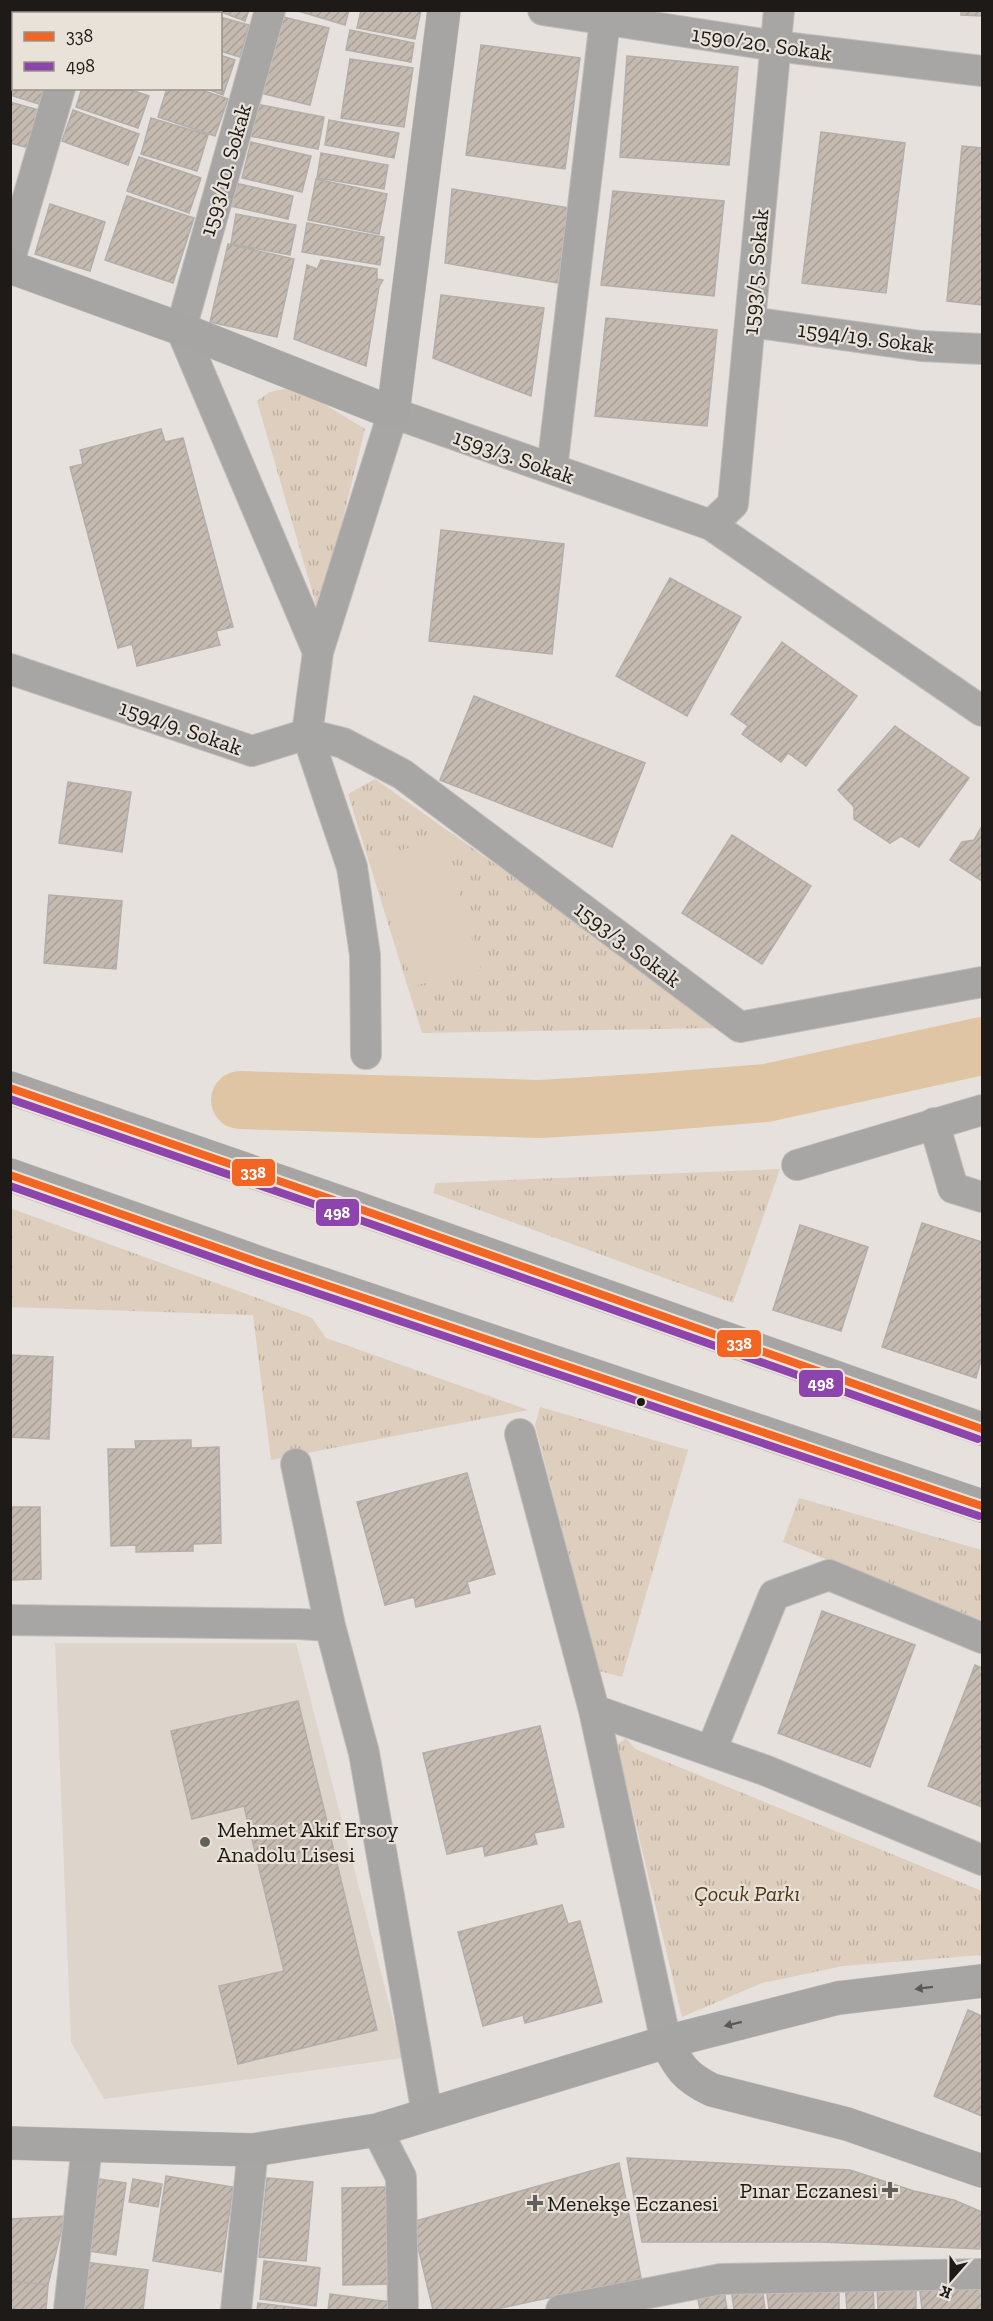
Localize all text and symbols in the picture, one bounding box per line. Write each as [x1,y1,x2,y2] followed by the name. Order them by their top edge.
[12,12,222,90] legend
[690,20,834,67] street label: 1590/20. Sokak
[66,25,93,47] text: 338
[66,55,95,77] text: 498
[194,100,257,240] street label: 1593/10. Sokak
[737,207,775,336] street label: 1593/5. Sokak
[796,316,936,359] street label: 1594/19. Sokak
[450,423,578,490] street label: 1593/3. Sokak
[116,694,246,761] street label: 1594/9. Sokak
[569,896,687,994] street label: 1593/3. Sokak
[231,1158,276,1187] line badge: 338
[240,1163,266,1182] text: 338
[315,1198,360,1227] line badge: 498
[324,1203,351,1222] text: 498
[716,1329,762,1358] line badge: 338
[726,1334,752,1353] text: 338
[798,1369,844,1398] line badge: 498
[808,1374,835,1393] text: 498
[635,1396,647,1408] unlabelled marker
[217,1816,399,1868] place label: Mehmet Akif Ersoy Anadolu Lisesi
[198,1835,212,1849] marker: Mehmet Akif Ersoy Anadolu Lisesi
[694,1880,800,1907] park label: Çocuk Parkı
[915,1983,934,1992] one-way arrow
[724,2020,742,2030] one-way arrow
[739,2177,878,2204] place label: Pınar Eczanesi
[883,2183,897,2197] marker: Pınar Eczanesi
[547,2190,718,2217] place label: Menekşe Eczanesi
[528,2196,542,2210] marker: Menekşe Eczanesi
[921,2249,981,2309] north arrow
[937,2282,954,2303] text: K

